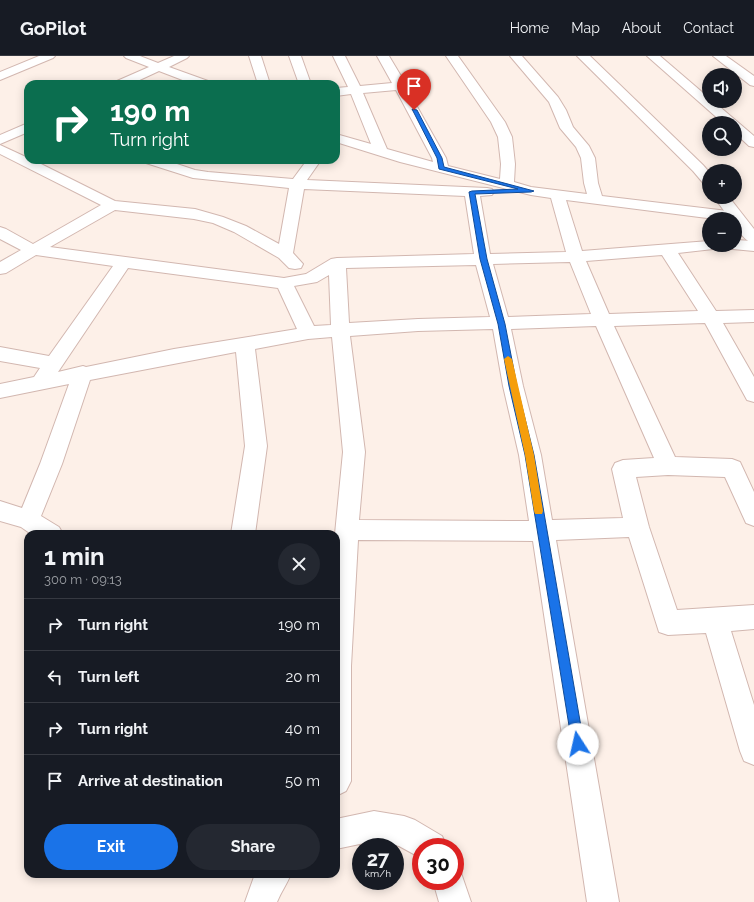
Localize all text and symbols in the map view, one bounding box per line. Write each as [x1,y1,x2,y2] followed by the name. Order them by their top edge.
[20,17,86,39] text: GoPilot
[510,20,549,36] text: Home
[571,20,600,36] text: Map
[622,20,661,36] text: About
[683,20,734,36] text: Contact
[702,68,742,252] map controls
[702,68,742,108] button: sound
[397,69,431,110] pin
[403,75,425,97] icon: arrive
[110,95,190,128] text: 190 m
[44,96,96,148] icon: right
[702,116,742,156] button: search
[110,129,189,150] text: Turn right
[702,164,742,204] button: +
[702,212,742,252] button: −
[44,542,105,571] text: 1 min
[278,543,320,585] button: close
[44,572,122,587] text: 300 m · 09:13
[44,614,66,636] icon: right
[78,616,148,634] text: Turn right
[278,616,320,634] text: 190 m
[44,666,66,688] icon: left
[78,668,139,686] text: Turn left
[285,668,320,686] text: 20 m
[44,718,66,740] icon: right
[78,720,148,738] text: Turn right
[285,720,320,738] text: 40 m
[557,723,599,765] position arrow
[44,770,66,792] icon: arrive
[78,772,223,790] text: Arrive at destination
[285,772,320,790] text: 50 m
[44,824,178,870] button: Exit
[186,824,320,870] button: Share
[412,838,464,890] speed limit sign: 30
[367,847,389,871] text: 27
[365,868,391,879] text: km/h

